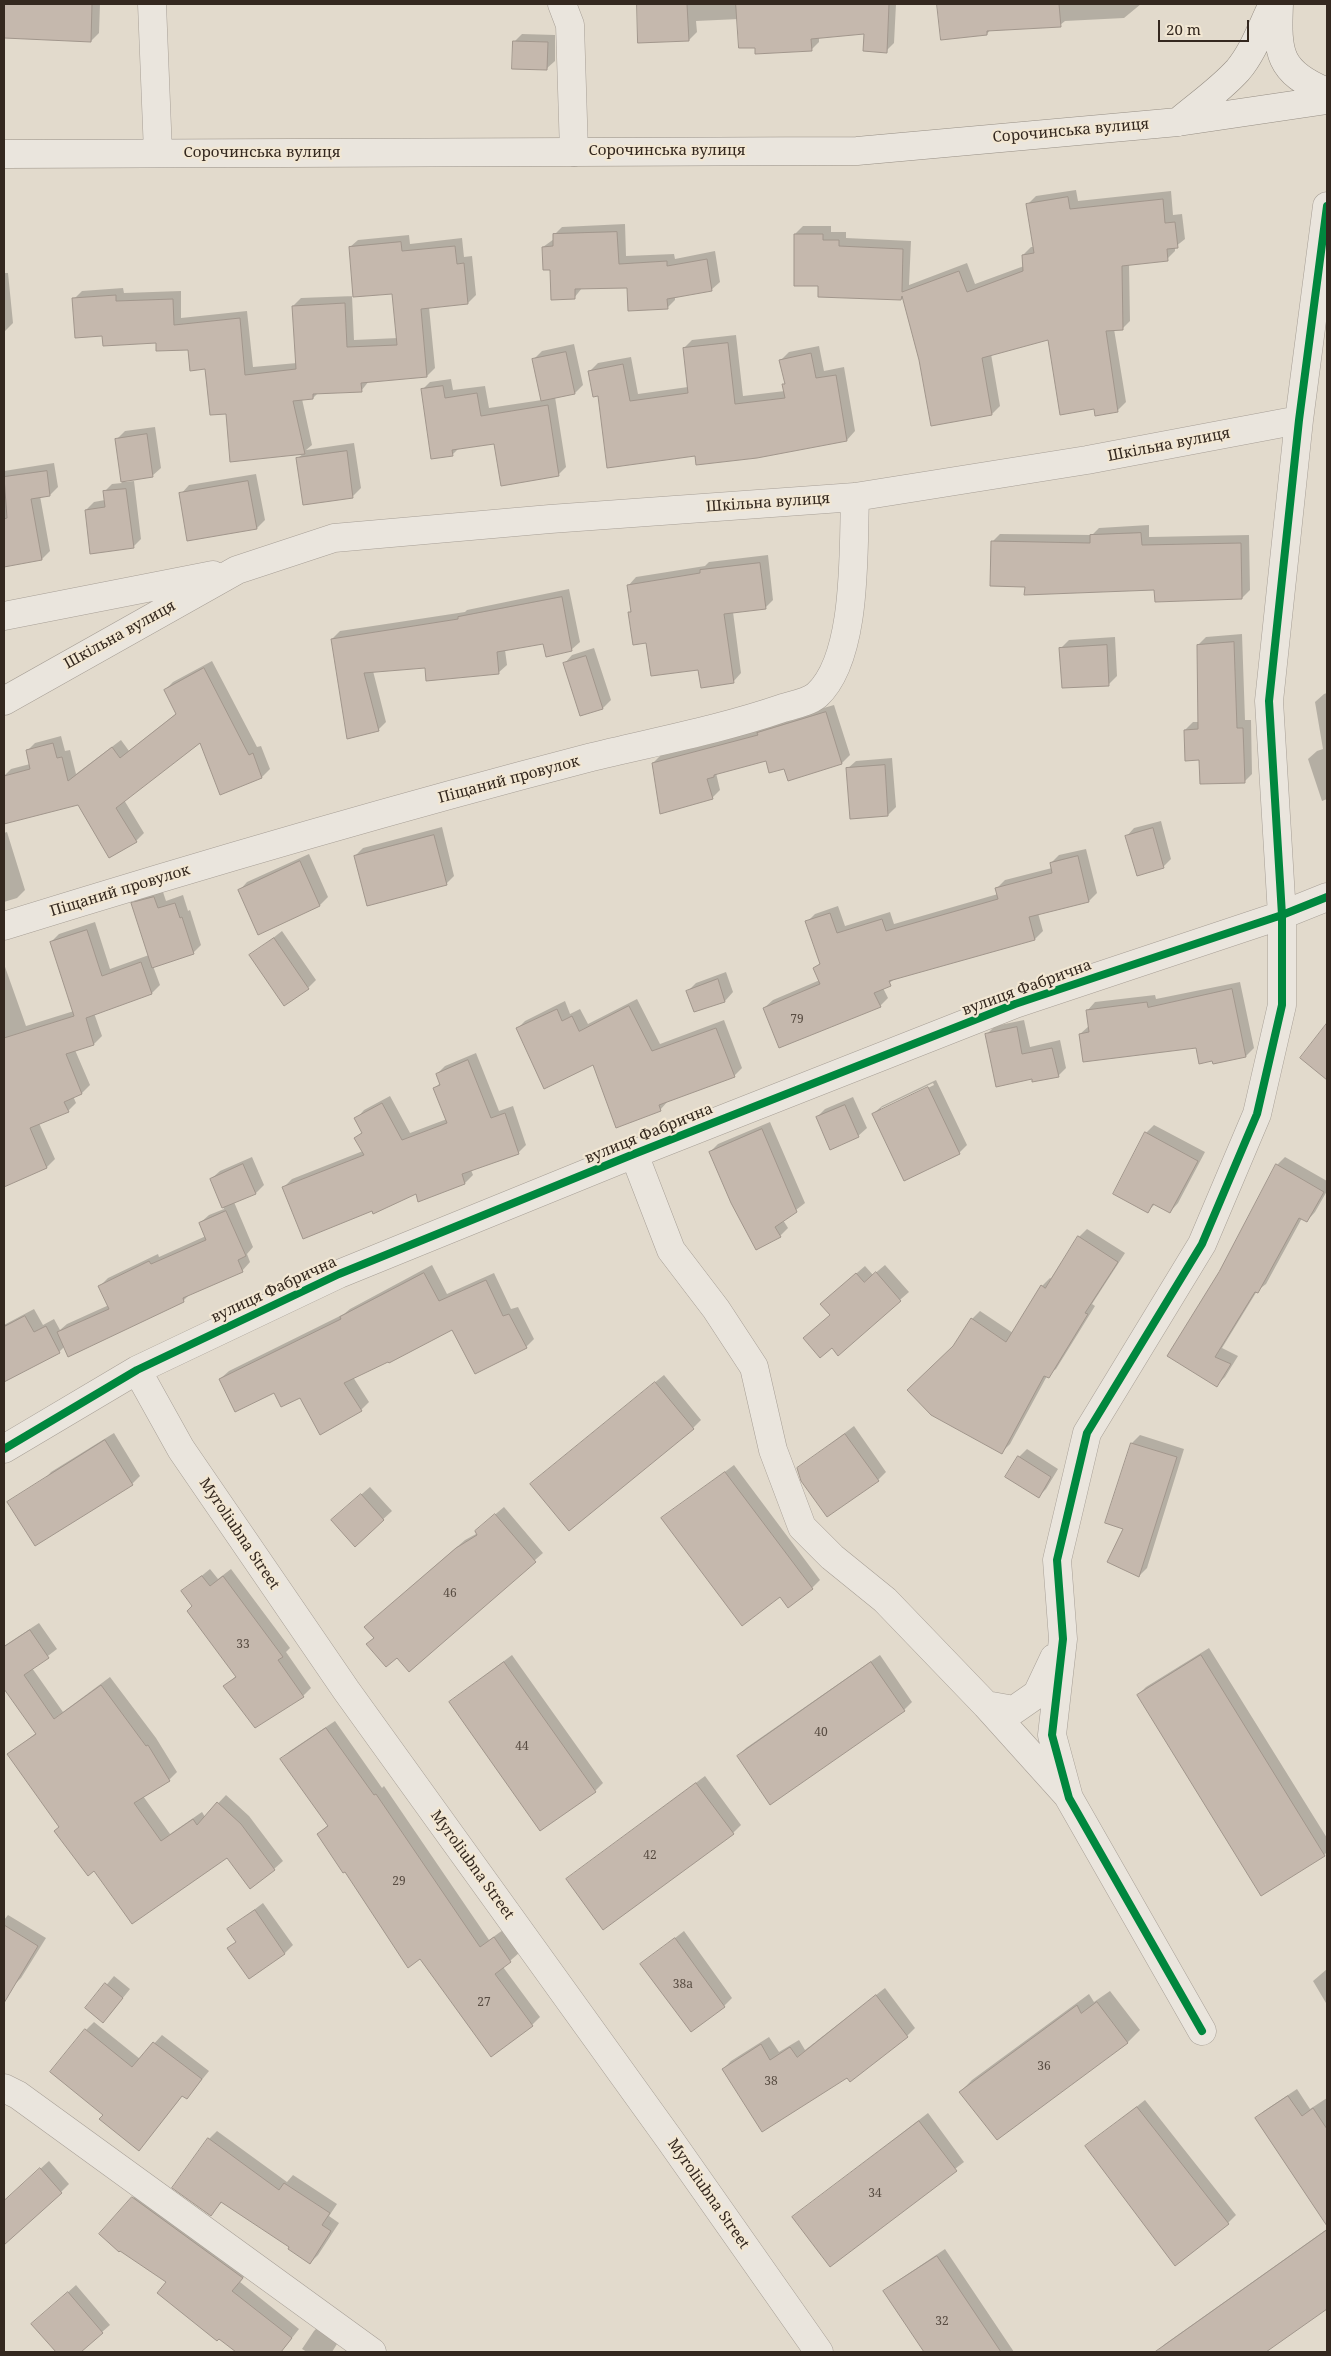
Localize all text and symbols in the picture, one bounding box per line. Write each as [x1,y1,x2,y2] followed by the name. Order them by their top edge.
[1161,10,1252,42] scale bar
[1166,19,1201,39] text: 20 m
[992,115,1150,147] street label: Сорочинська вулиця
[588,142,746,160] street label: Сорочинська вулиця
[183,144,341,162] street label: Сорочинська вулиця
[1106,424,1232,466] street label: Шкільна вулиця
[705,490,831,516] street label: Шкільна вулиця
[61,597,179,673] street label: Шкільна вулиця
[436,752,582,808] street label: Піщаний провулок
[48,861,192,921] street label: Піщаний провулок
[960,956,1094,1020] street label: вулиця Фабрична
[790,1013,804,1027] house number: 79
[582,1100,716,1168] street label: вулиця Фабрична
[208,1253,340,1327] street label: вулиця Фабрична
[195,1475,283,1593] street label: Myroliubna Street
[443,1587,457,1601] house number: 46
[236,1638,250,1652] house number: 33
[814,1726,828,1740] house number: 40
[515,1740,529,1754] house number: 44
[426,1807,518,1923] street label: Myroliubna Street
[643,1849,657,1863] house number: 42
[392,1875,406,1889] house number: 29
[673,1978,693,1992] house number: 38а
[477,1996,491,2010] house number: 27
[1037,2060,1051,2074] house number: 36
[764,2075,778,2089] house number: 38
[663,2135,753,2253] street label: Myroliubna Street
[868,2187,882,2201] house number: 34
[935,2315,949,2329] house number: 32

